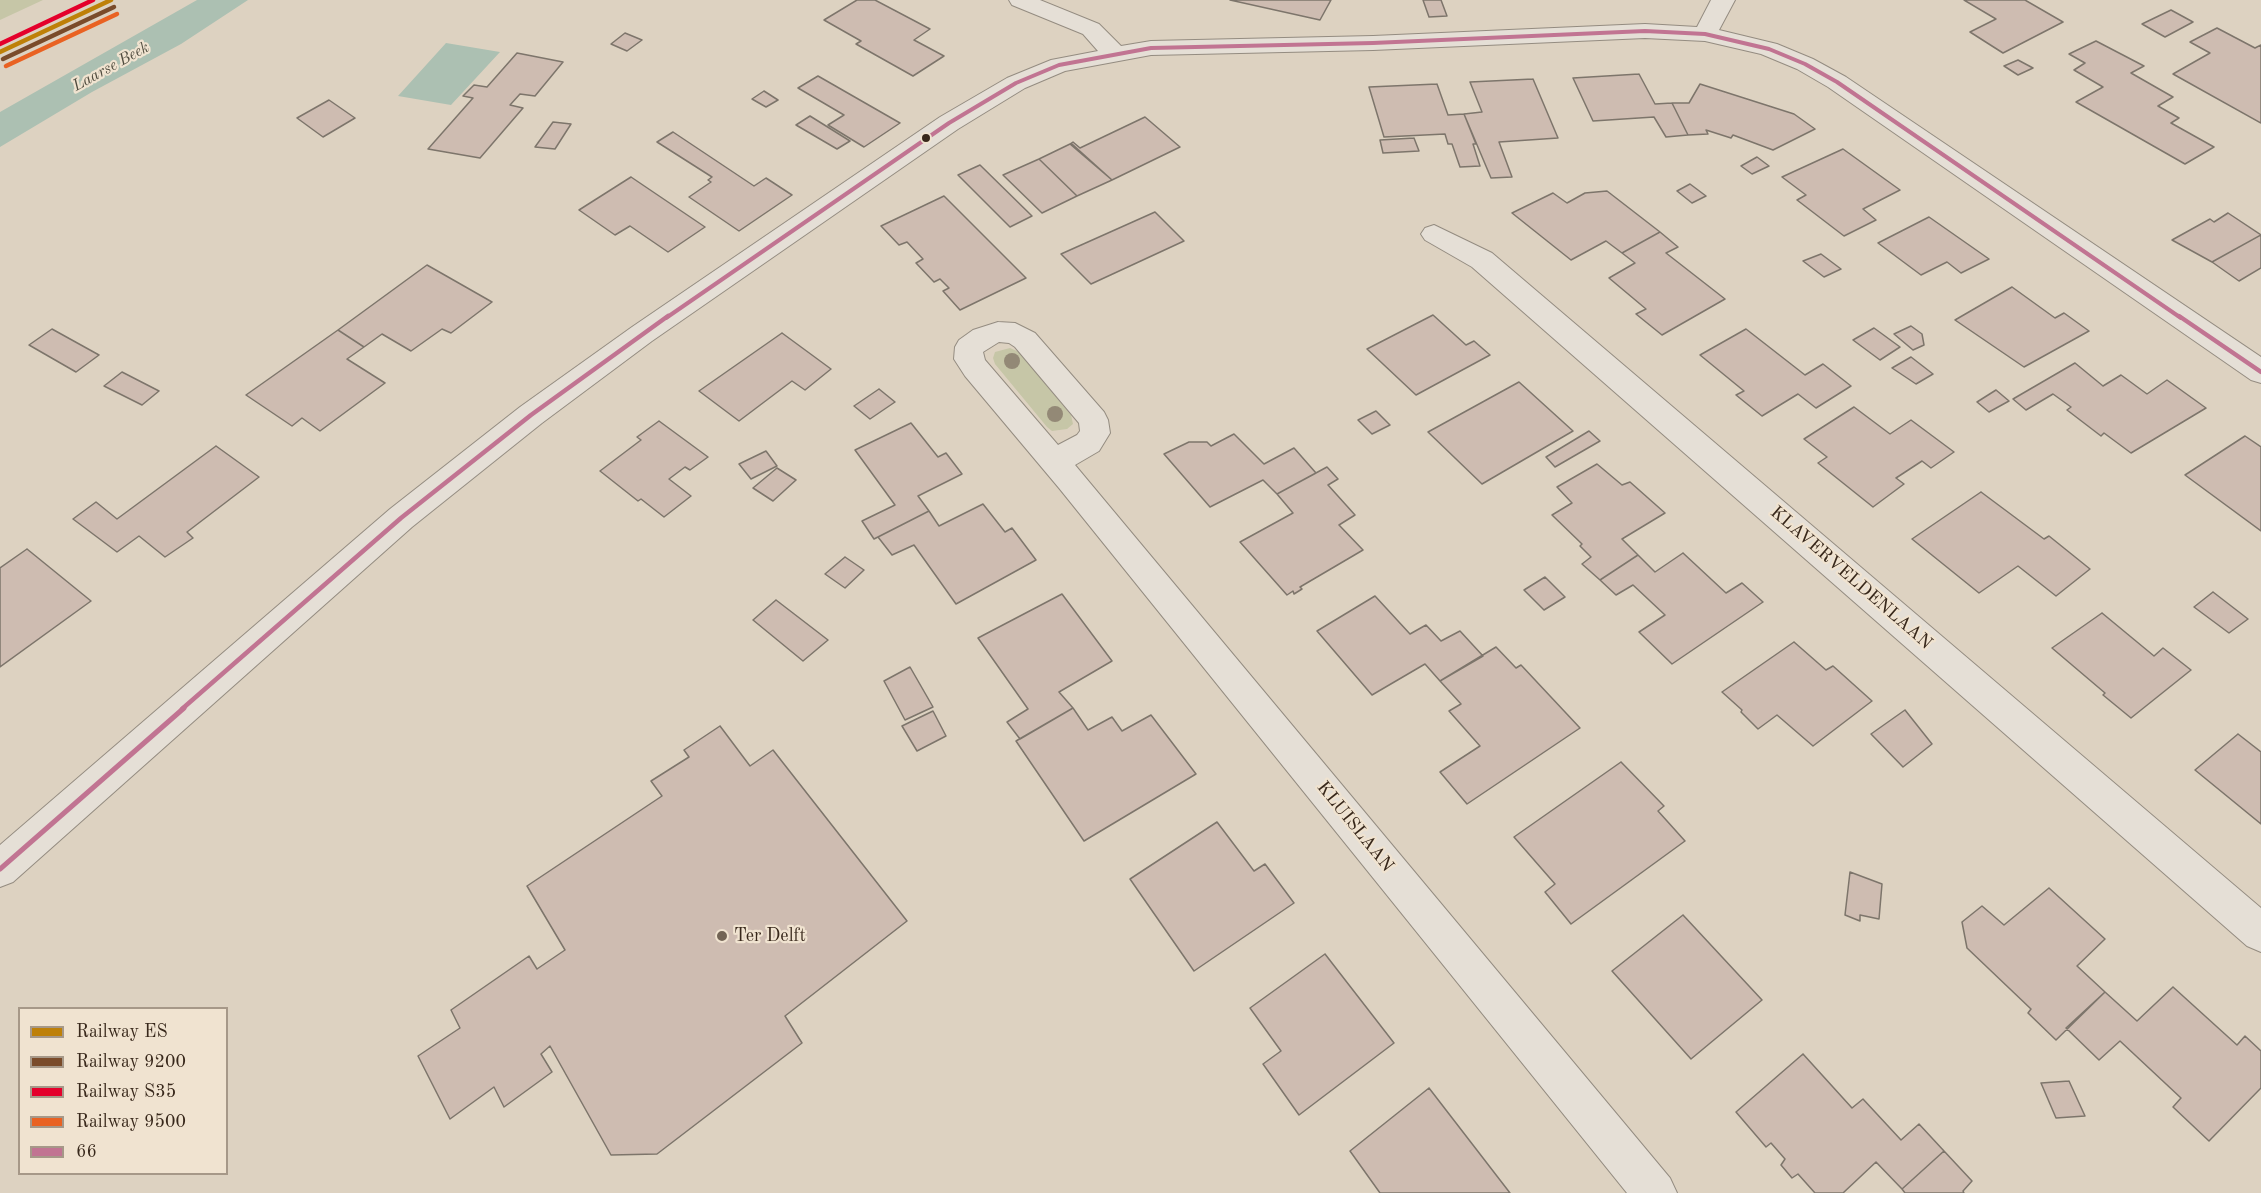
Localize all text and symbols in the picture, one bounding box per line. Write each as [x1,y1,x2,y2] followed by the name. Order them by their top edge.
[69,38,153,96] water label: Laarse Beek
[920,132,932,144] unlabelled marker
[1766,502,1936,654] street label: KLAVERVELDENLAAN
[1312,777,1398,877] street label: KLUISLAAN
[734,925,806,947] place label: Ter Delft
[715,929,729,943] marker: Ter Delft
[18,1007,228,1175] legend
[76,1023,168,1041] text: Railway ES
[76,1053,186,1071] text: Railway 9200
[76,1083,176,1101] text: Railway S35
[76,1113,186,1131] text: Railway 9500
[76,1143,97,1161] text: 66

